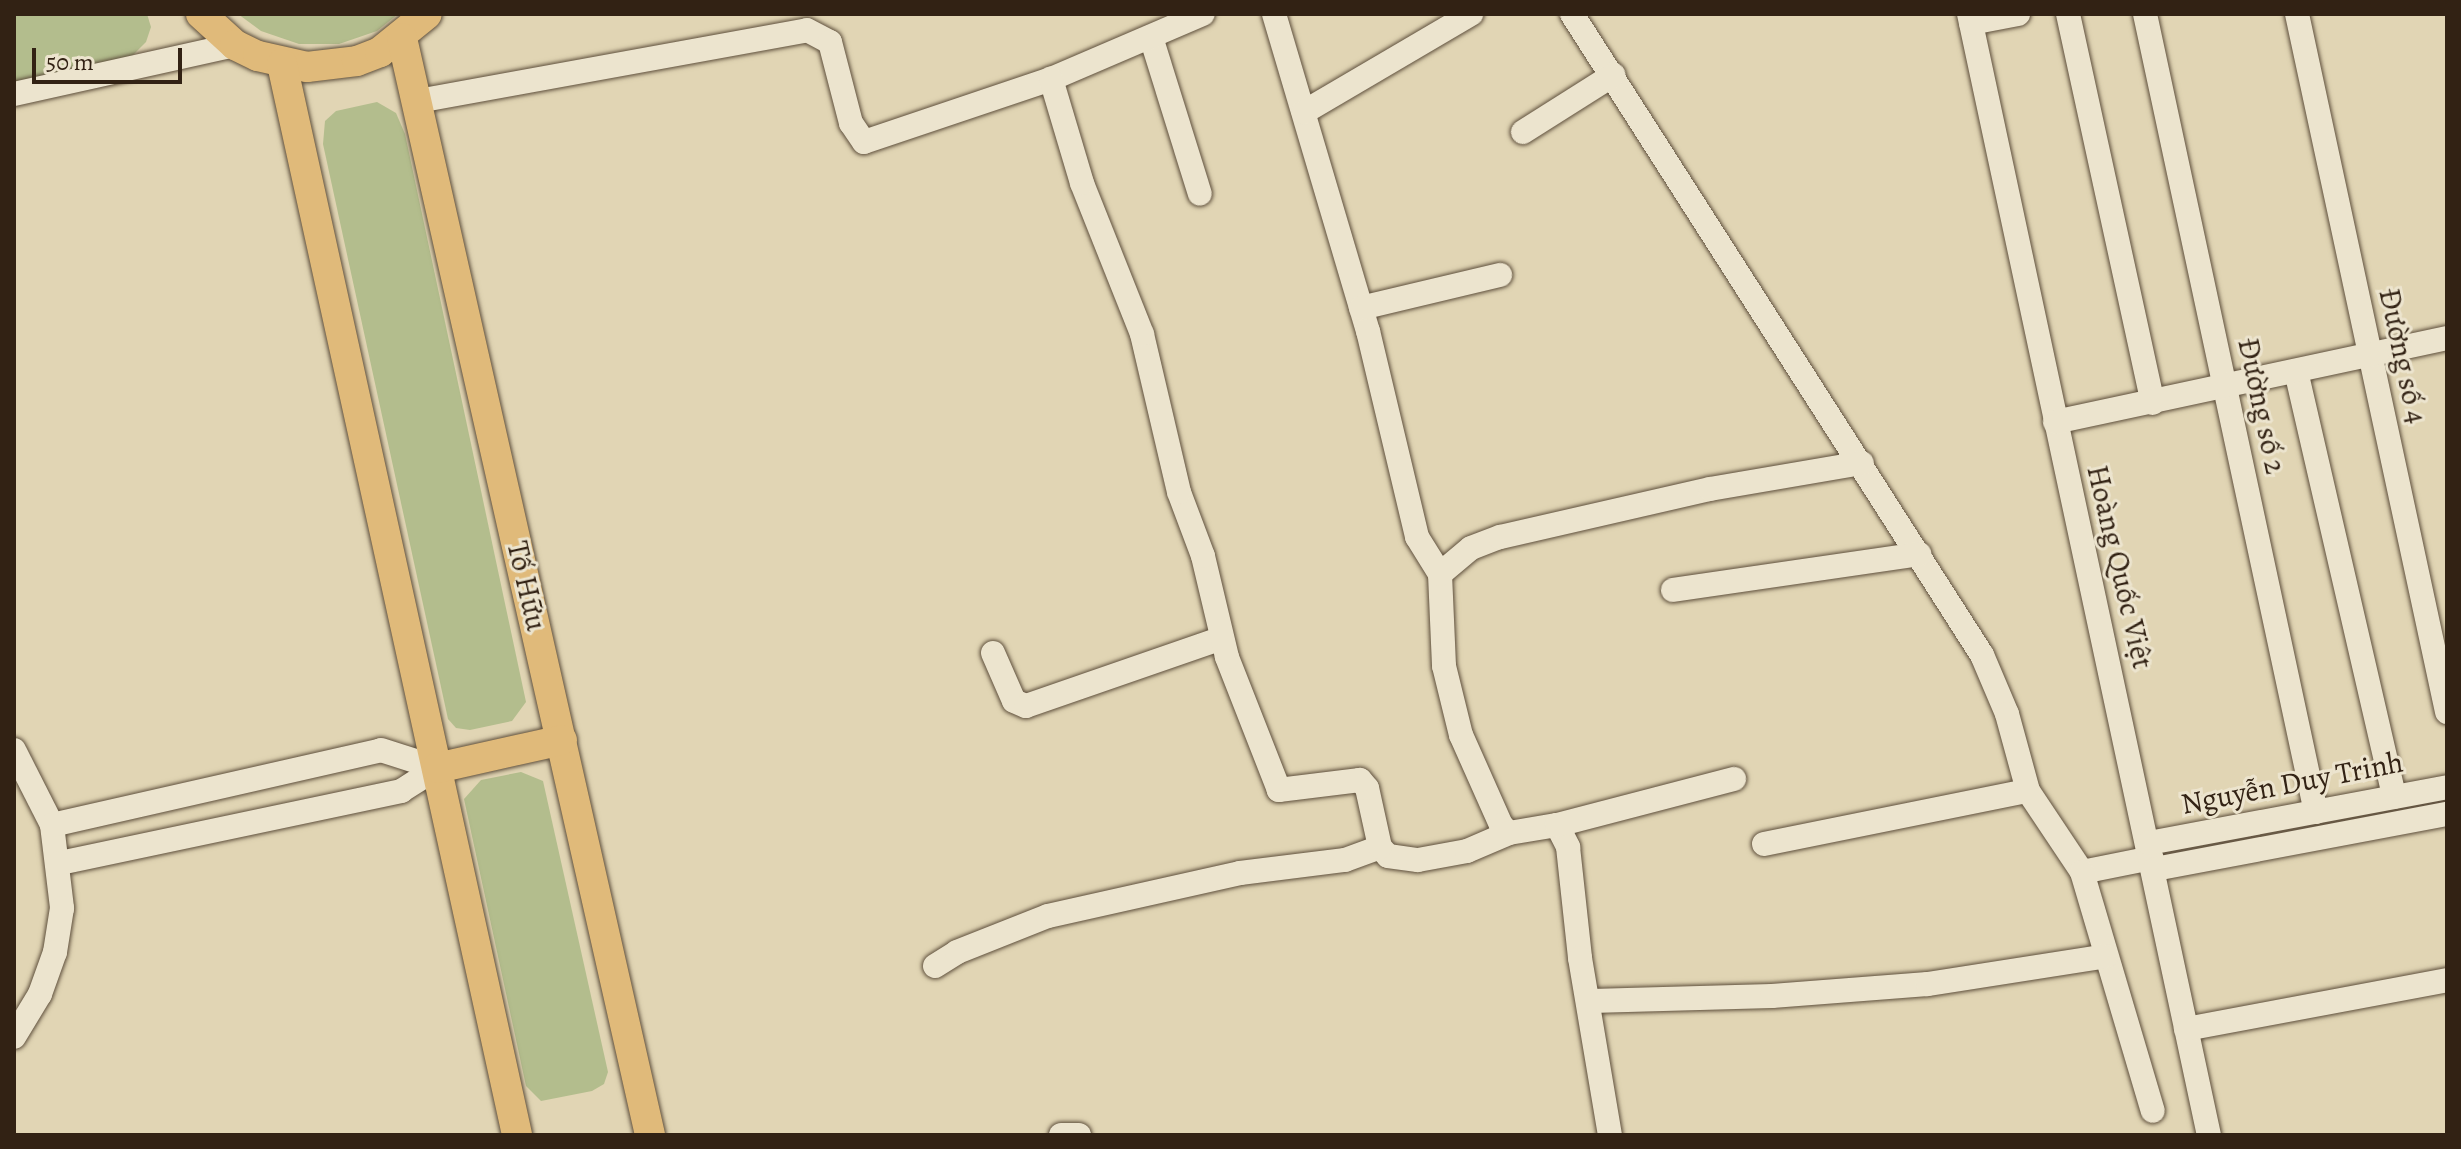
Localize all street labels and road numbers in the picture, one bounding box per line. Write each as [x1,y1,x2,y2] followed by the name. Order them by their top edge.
[2371,285,2435,427] street label: Đường số 4
[2230,335,2294,477] street label: Đường số 2
[2079,462,2161,672] street label: Hoàng Quốc Việt
[499,538,555,634] street label: Tố Hữu
[2178,744,2406,822] street label: Nguyễn Duy Trinh

